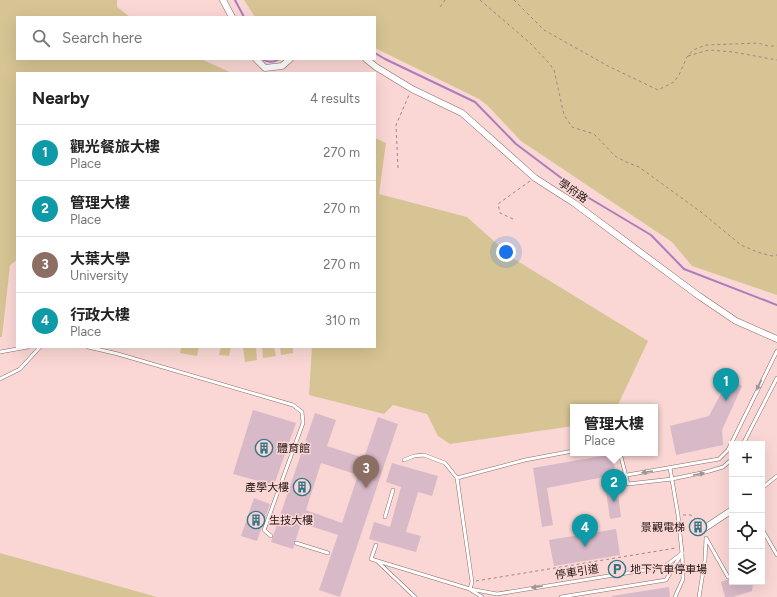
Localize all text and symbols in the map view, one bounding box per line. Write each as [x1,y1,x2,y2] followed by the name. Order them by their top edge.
[16,16,376,60] search box
[30,27,52,49] icon: search
[62,29,142,47] text: Search here
[32,88,90,108] text: Nearby
[310,91,360,106] text: 4 results
[70,138,160,156] text: 觀光餐旅大樓
[42,145,48,160] text: 1
[323,145,360,160] text: 270 m
[70,156,101,171] text: Place
[556,176,590,206] street label: 學府路
[70,194,130,212] text: 管理大樓
[41,201,49,216] text: 2
[323,201,360,216] text: 270 m
[70,212,101,227] text: Place
[496,242,516,262] your location
[70,250,130,268] text: 大葉大學
[41,257,49,272] text: 3
[323,257,360,272] text: 270 m
[70,268,128,283] text: University
[70,306,130,324] text: 行政大樓
[41,313,49,328] text: 4
[325,313,360,328] text: 310 m
[70,324,101,339] text: Place
[713,368,739,401] pin: 1
[756,380,762,391] one-way arrow
[570,404,658,456] popup
[584,415,644,433] text: 管理大樓
[584,433,615,448] text: Place
[254,438,274,458] building icon: 體育館
[729,441,765,585] map controls
[729,441,765,477] button: +
[277,442,310,455] place label: 體育館
[353,455,379,488] pin: 3
[601,469,627,502] pin: 2
[641,469,653,475] one-way arrow
[693,470,705,476] one-way arrow
[292,477,312,497] building icon: 產學大樓
[729,477,765,513] button: −
[245,481,289,494] place label: 產學大樓
[246,510,266,530] building icon: 生技大樓
[729,513,765,549] button: locate
[269,514,313,527] place label: 生技大樓
[572,514,598,547] pin: 4
[688,517,708,537] building icon: 景觀電梯
[641,521,685,534] place label: 景觀電梯
[729,549,765,585] button: layers
[607,559,627,579] parking icon: 地下汽車停車場
[554,562,600,582] street label: 停車引道
[630,563,707,576] place label: 地下汽車停車場
[531,584,544,590] one-way arrow

